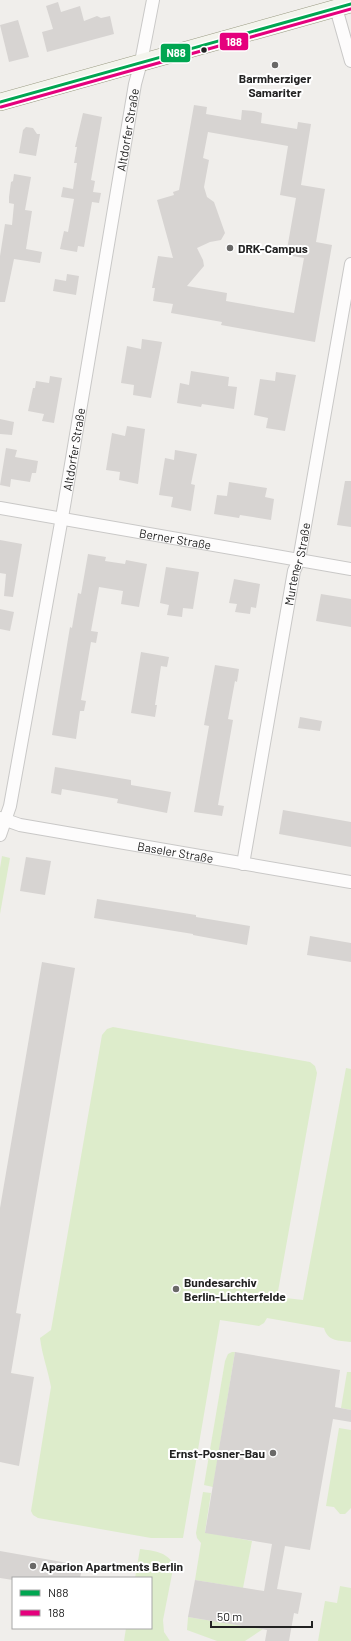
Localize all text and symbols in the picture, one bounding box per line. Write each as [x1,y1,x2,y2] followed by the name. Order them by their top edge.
[219,32,249,51] line badge: 188
[226,35,242,48] text: 188
[160,43,191,63] line badge: N88
[199,45,209,55] unlabelled marker
[166,46,186,59] text: N88
[270,60,280,70] marker: Barmherziger Samariter
[239,71,312,99] place label: Barmherziger Samariter
[113,87,141,172] street label: Altdorfer Straße
[238,241,308,255] place label: DRK-Campus
[225,243,235,253] marker: DRK-Campus
[60,407,87,492] street label: Altdorfer Straße
[281,521,312,606] street label: Murtener Straße
[138,525,212,552] street label: Berner Straße
[137,838,215,865] street label: Baseler Straße
[184,1275,286,1303] place label: Bundesarchiv Berlin-Lichterfelde
[171,1284,181,1294] marker: Bundesarchiv Berlin-Lichterfelde
[169,1446,265,1460] place label: Ernst-Posner-Bau
[268,1448,278,1458] marker: Ernst-Posner-Bau
[41,1559,183,1573] place label: Aparion Apartments Berlin
[28,1561,38,1571] marker: Aparion Apartments Berlin
[12,1577,152,1629] legend
[48,1585,69,1599] text: N88
[211,1603,312,1629] scale bar
[48,1605,65,1619] text: 188
[217,1609,242,1623] text: 50 m

